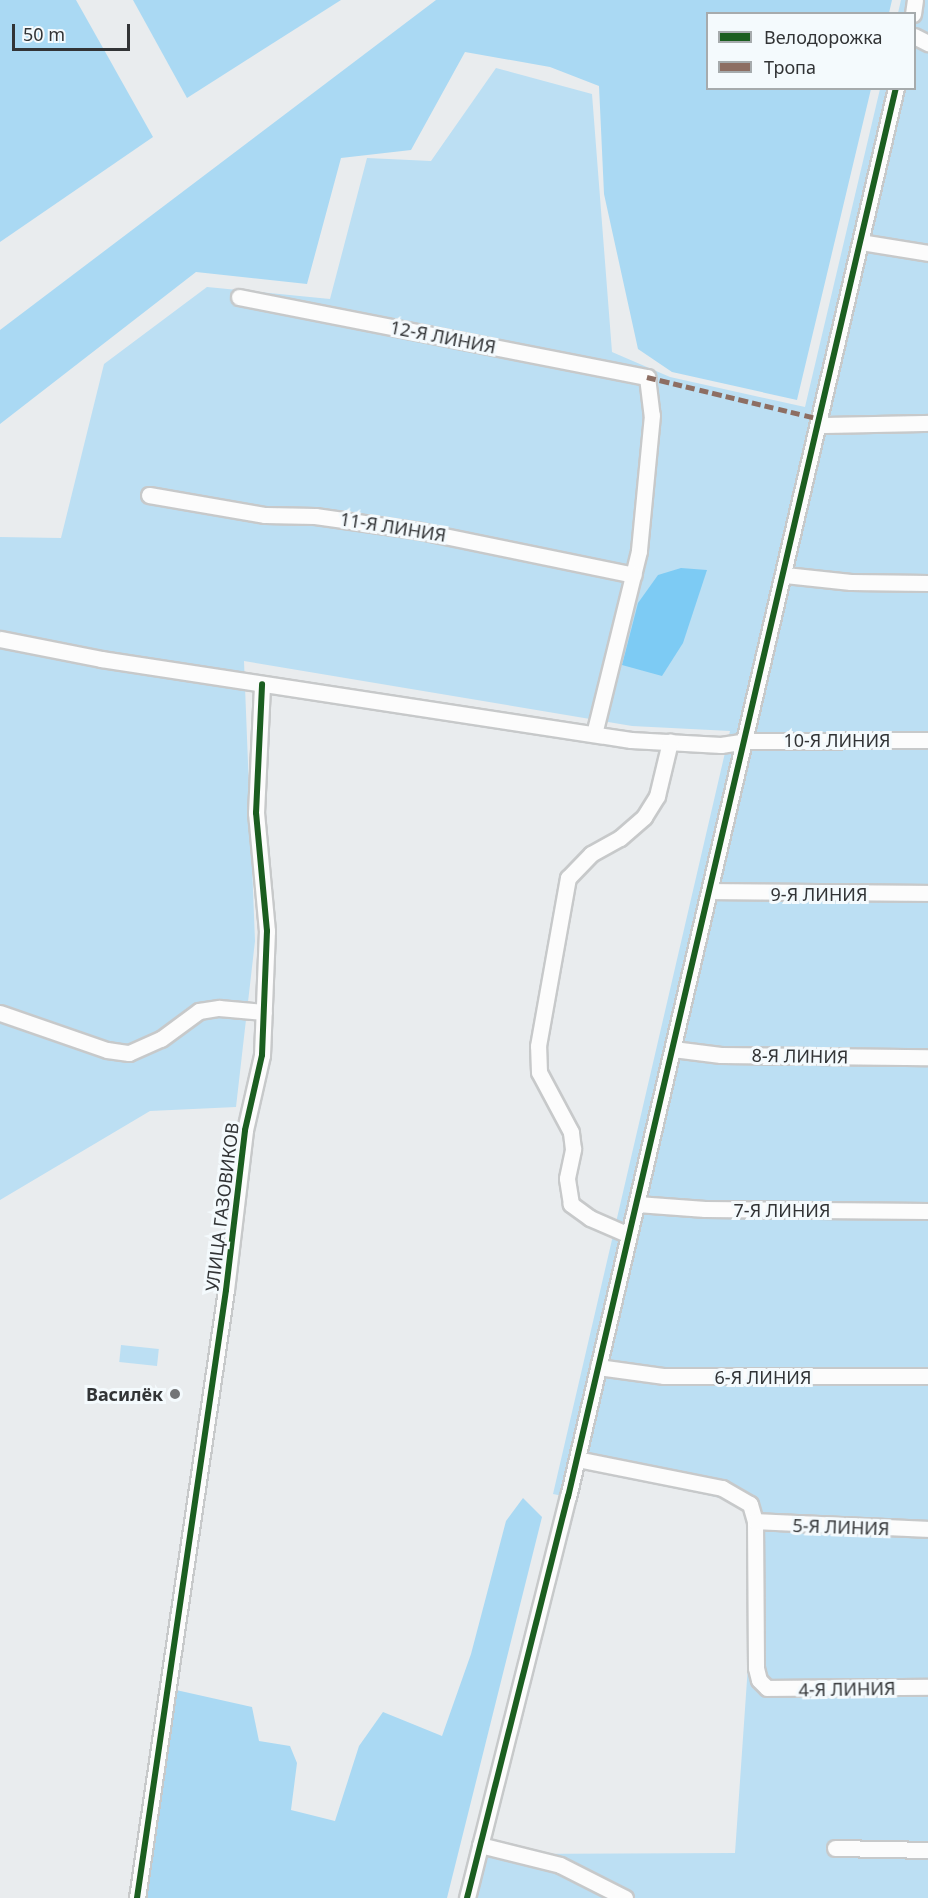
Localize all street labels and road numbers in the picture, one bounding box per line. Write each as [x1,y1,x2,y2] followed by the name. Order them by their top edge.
[388,316,498,358] street label: 12-Я ЛИНИЯ
[338,508,448,546] street label: 11-Я ЛИНИЯ
[783,729,891,751] street label: 10-Я ЛИНИЯ
[771,883,867,905] street label: 9-Я ЛИНИЯ
[751,1044,849,1068] street label: 8-Я ЛИНИЯ
[201,1121,243,1293] street label: УЛИЦА ГАЗОВИКОВ
[734,1199,830,1221] street label: 7-Я ЛИНИЯ
[715,1366,811,1388] street label: 6-Я ЛИНИЯ
[792,1515,890,1539] street label: 5-Я ЛИНИЯ
[798,1677,896,1701] street label: 4-Я ЛИНИЯ

